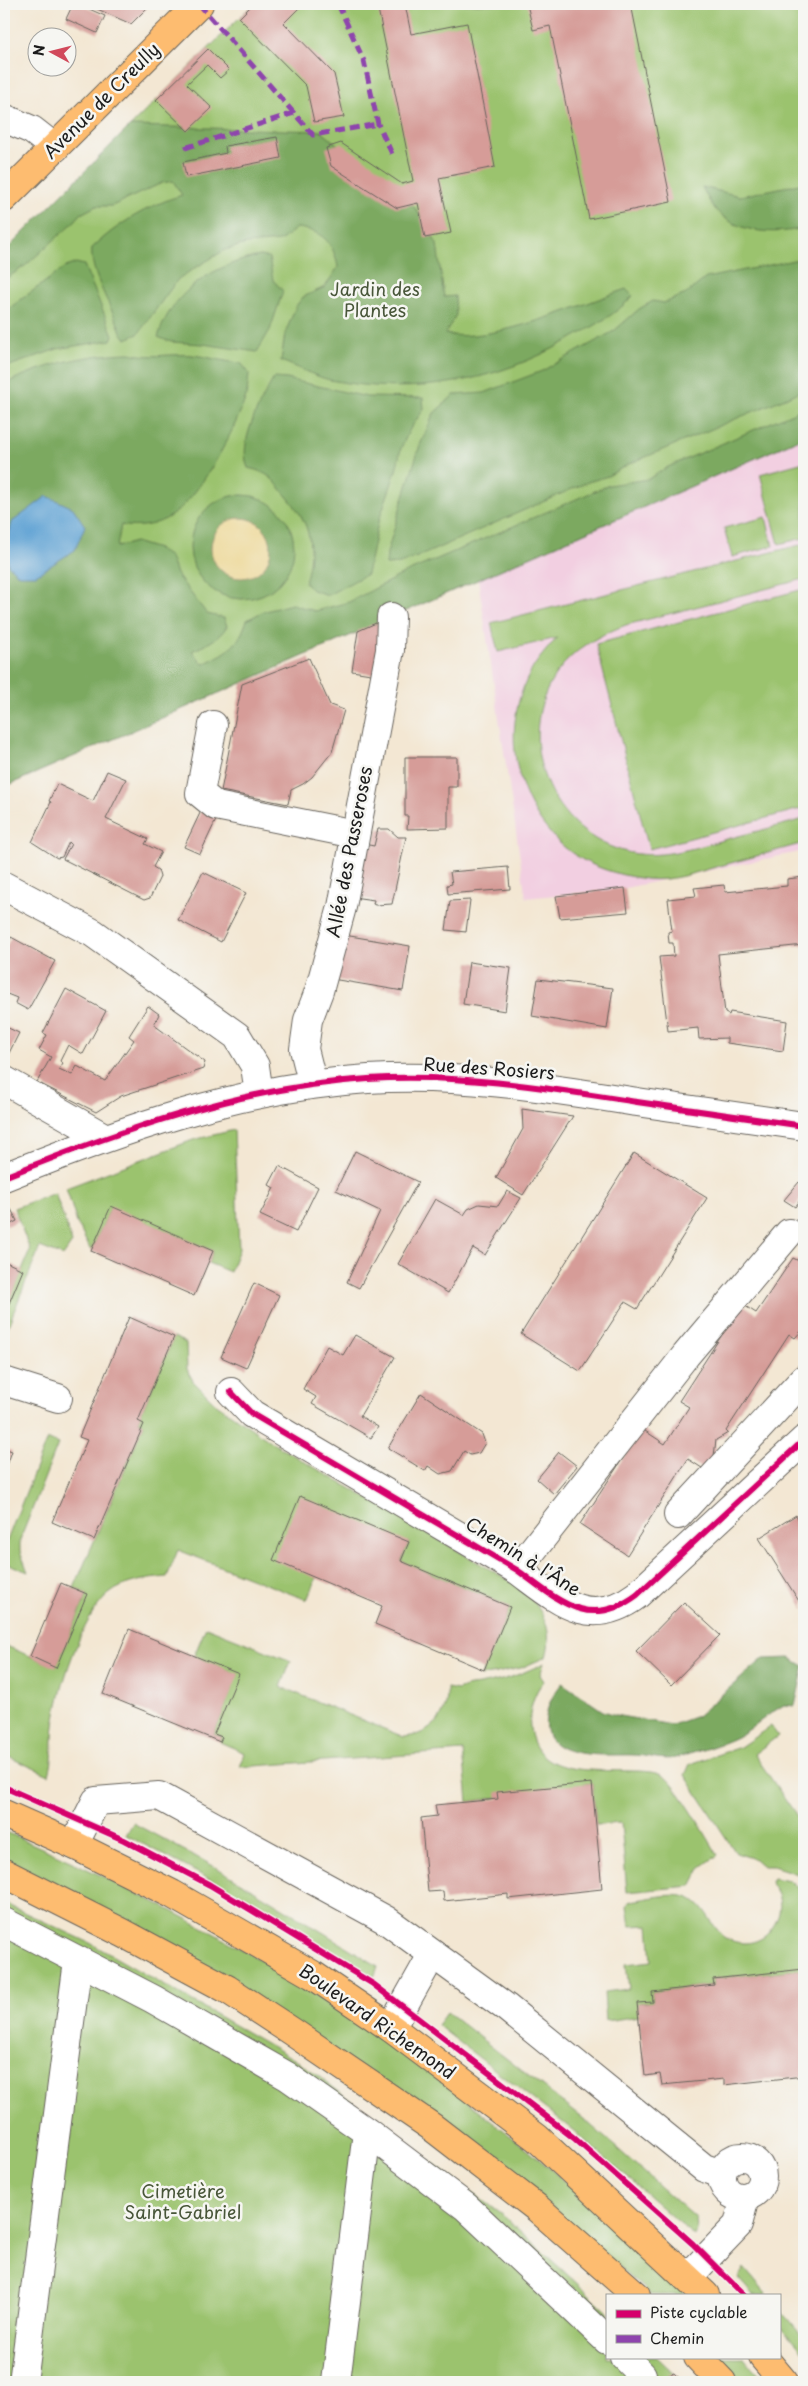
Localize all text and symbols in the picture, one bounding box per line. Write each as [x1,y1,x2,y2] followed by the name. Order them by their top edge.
[28,28,78,78] north arrow
[37,36,165,164] street label: Avenue de Creully
[28,44,50,57] text: N
[330,275,420,323] park label: Jardin des Plantes
[319,764,378,940] street label: Allée des Passeroses
[423,1049,556,1086] street label: Rue des Rosiers
[461,1509,587,1602] street label: Chemin à l'Âne
[294,1957,462,2085] street label: Boulevard Richemond
[125,2177,241,2225] park label: Cimetière Saint-Gabriel
[606,2294,780,2358] legend
[650,2300,747,2323] text: Piste cyclable
[650,2326,704,2349] text: Chemin

